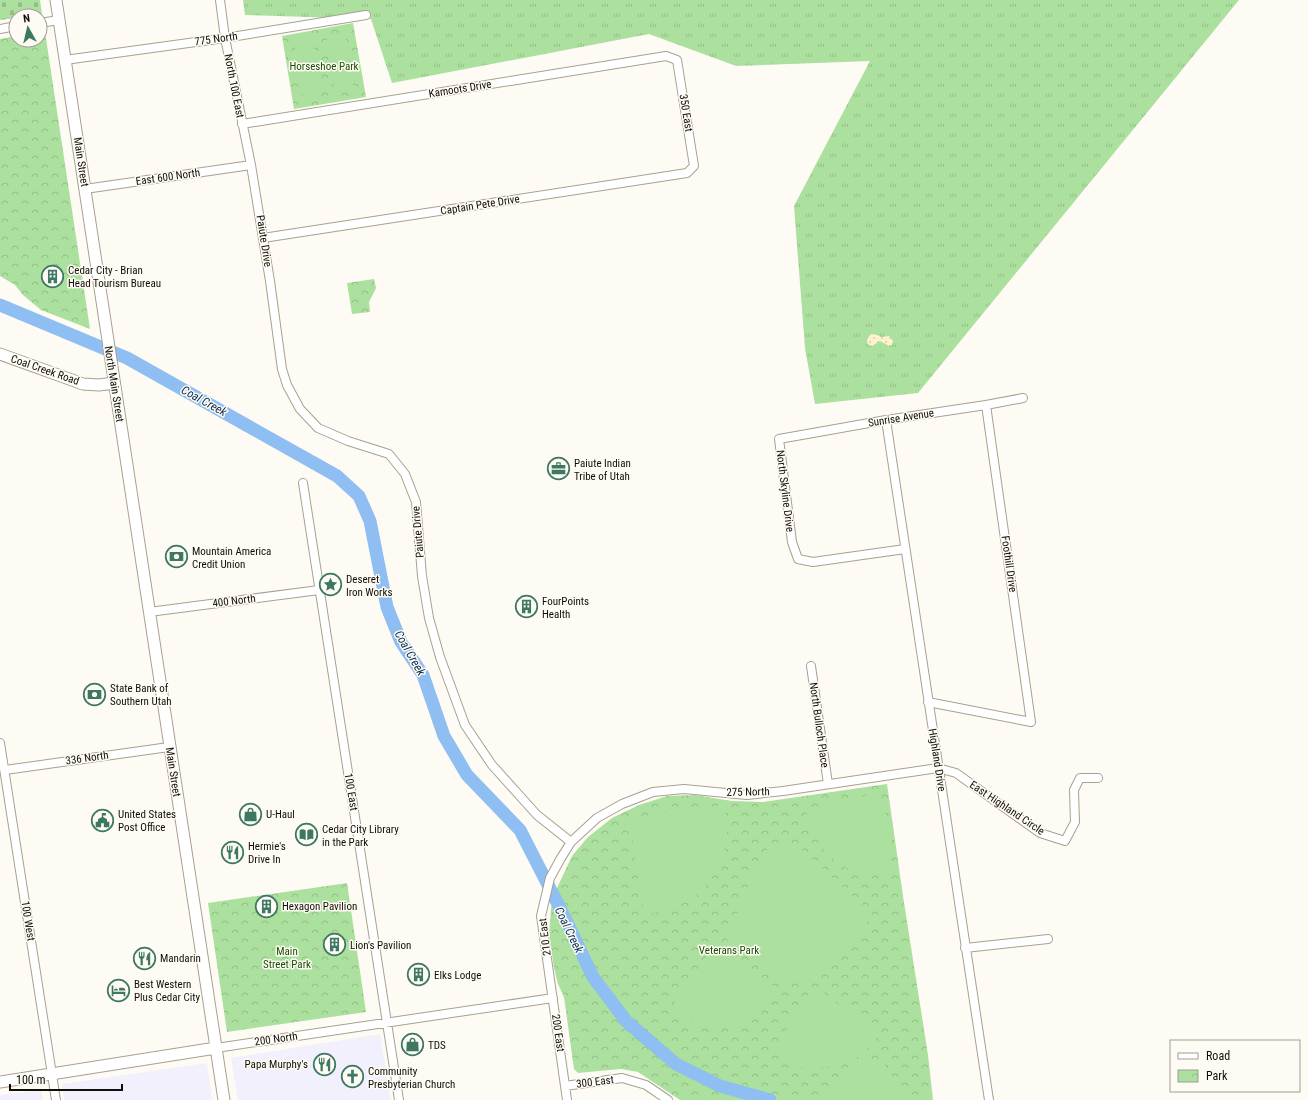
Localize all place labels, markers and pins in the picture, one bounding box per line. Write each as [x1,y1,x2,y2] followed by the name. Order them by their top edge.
[40,263,66,289] building icon: Cedar City - Brian Head Tourism Bureau
[68,264,161,290] place label: Cedar City - Brian Head Tourism Bureau
[546,456,572,482] office icon: Paiute Indian Tribe of Utah
[574,457,631,483] place label: Paiute Indian Tribe of Utah
[164,544,190,570] bank icon: Mountain America Credit Union
[192,545,271,571] place label: Mountain America Credit Union
[317,572,343,598] place icon: Deseret Iron Works
[346,573,392,599] place label: Deseret Iron Works
[514,594,540,620] building icon: FourPoints Health
[542,595,589,621] place label: FourPoints Health
[81,681,107,707] bank icon: State Bank of Southern Utah
[110,682,171,708] place label: State Bank of Southern Utah
[238,801,264,827] shop icon: U-Haul
[90,807,116,833] public building icon: United States Post Office
[118,808,176,834] place label: United States Post Office
[266,808,295,821] place label: U-Haul
[293,822,319,848] library icon: Cedar City Library in the Park
[322,823,399,849] place label: Cedar City Library in the Park
[219,839,245,865] restaurant icon: Hermie's Drive In
[248,840,286,866] place label: Hermie's Drive In
[254,893,280,919] building icon: Hexagon Pavilion
[282,900,357,913] place label: Hexagon Pavilion
[322,932,348,958] building icon: Lion's Pavilion
[350,939,411,952] place label: Lion's Pavilion
[132,945,158,971] restaurant icon: Mandarin
[160,952,201,965] place label: Mandarin
[405,962,431,988] building icon: Elks Lodge
[434,969,481,982] place label: Elks Lodge
[105,977,131,1003] hotel icon: Best Western Plus Cedar City
[134,978,200,1004] place label: Best Western Plus Cedar City
[400,1032,426,1058] shop icon: TDS
[428,1039,446,1052] place label: TDS
[311,1051,337,1077] restaurant icon: Papa Murphy's
[245,1058,308,1071] place label: Papa Murphy's
[340,1064,366,1090] church icon: Community Presbyterian Church
[368,1065,455,1091] place label: Community Presbyterian Church

